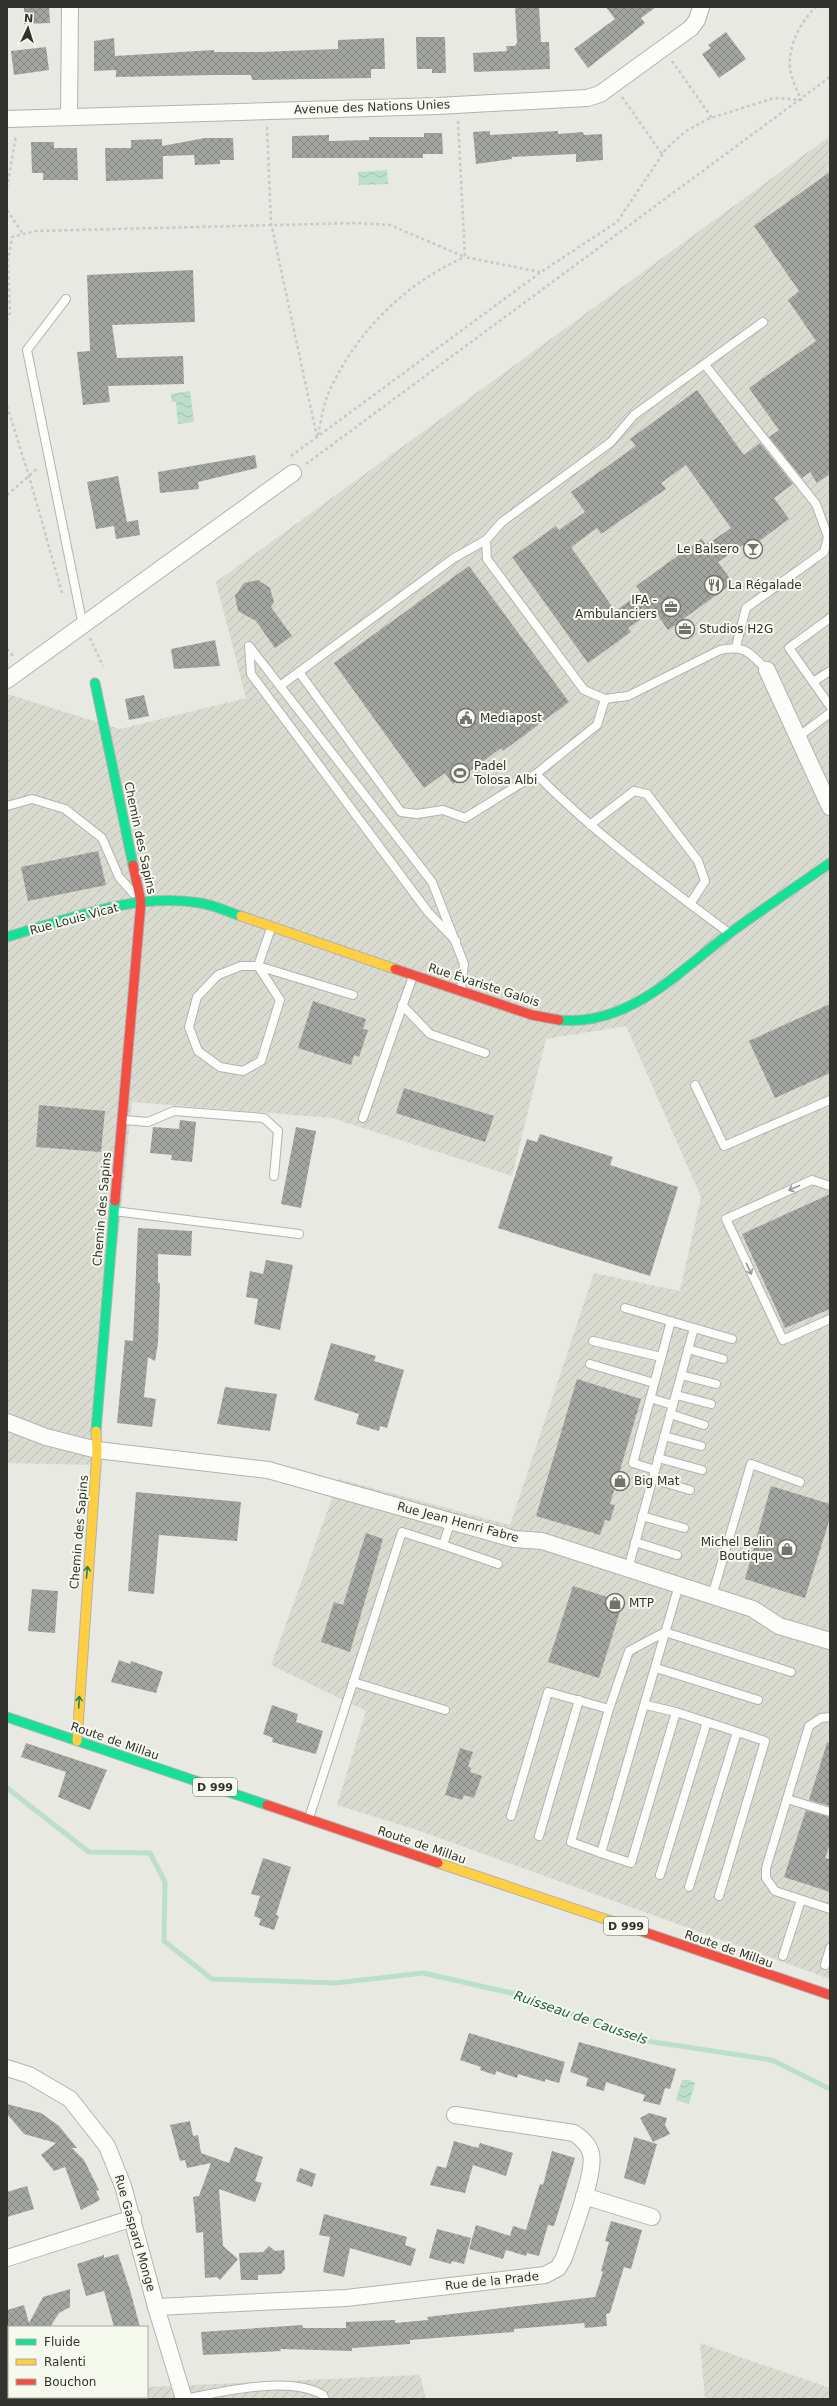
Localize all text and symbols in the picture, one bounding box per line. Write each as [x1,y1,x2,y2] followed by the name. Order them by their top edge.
[8,8,48,48] north arrow
[24,12,34,25] text: N
[294,97,450,117] street label: Avenue des Nations Unies
[742,538,764,560] bar icon: Le Balsero
[677,542,739,556] place label: Le Balsero
[703,574,725,596] restaurant icon: La Régalade
[728,578,802,592] place label: La Régalade
[575,593,657,621] place label: IFA - Ambulanciers
[660,596,682,618] office icon: IFA - Ambulanciers
[674,618,696,640] office icon: Studios H2G
[699,622,773,636] place label: Studios H2G
[455,707,477,729] public building icon: Mediapost
[480,711,542,725] place label: Mediapost
[473,759,537,787] place label: Padel Tolosa Albi
[449,762,471,784] sports icon: Padel Tolosa Albi
[121,780,159,896] street label: Chemin des Sapins
[28,900,120,938] street label: Rue Louis Vicat
[427,959,542,1010] street label: Rue Évariste Galois
[90,1151,114,1267] street label: Chemin des Sapins
[788,1185,800,1192] one-way arrow
[746,1263,753,1275] one-way arrow
[609,1470,631,1492] shop icon: Big Mat
[67,1474,91,1590] street label: Chemin des Sapins
[634,1474,680,1488] place label: Big Mat
[396,1499,520,1545] street label: Rue Jean Henri Fabre
[701,1535,773,1563] place label: Michel Belin Boutique
[776,1538,798,1560] shop icon: Michel Belin Boutique
[84,1566,91,1579] one-way arrow
[604,1592,626,1614] shop icon: MTP
[629,1596,654,1610] place label: MTP
[75,1696,83,1709] one-way arrow
[69,1719,161,1763] street label: Route de Millau
[193,1778,237,1796] road number: D 999
[376,1823,468,1867] street label: Route de Millau
[604,1917,648,1935] road number: D 999
[683,1927,775,1971] street label: Route de Millau
[512,1988,650,2047] water label: Ruisseau de Caussels
[112,2173,158,2293] street label: Rue Gaspard Monge
[444,2269,540,2293] street label: Rue de la Prade
[8,2326,148,2398] legend
[44,2335,80,2349] text: Fluide
[44,2355,86,2369] text: Ralenti
[44,2375,96,2389] text: Bouchon

